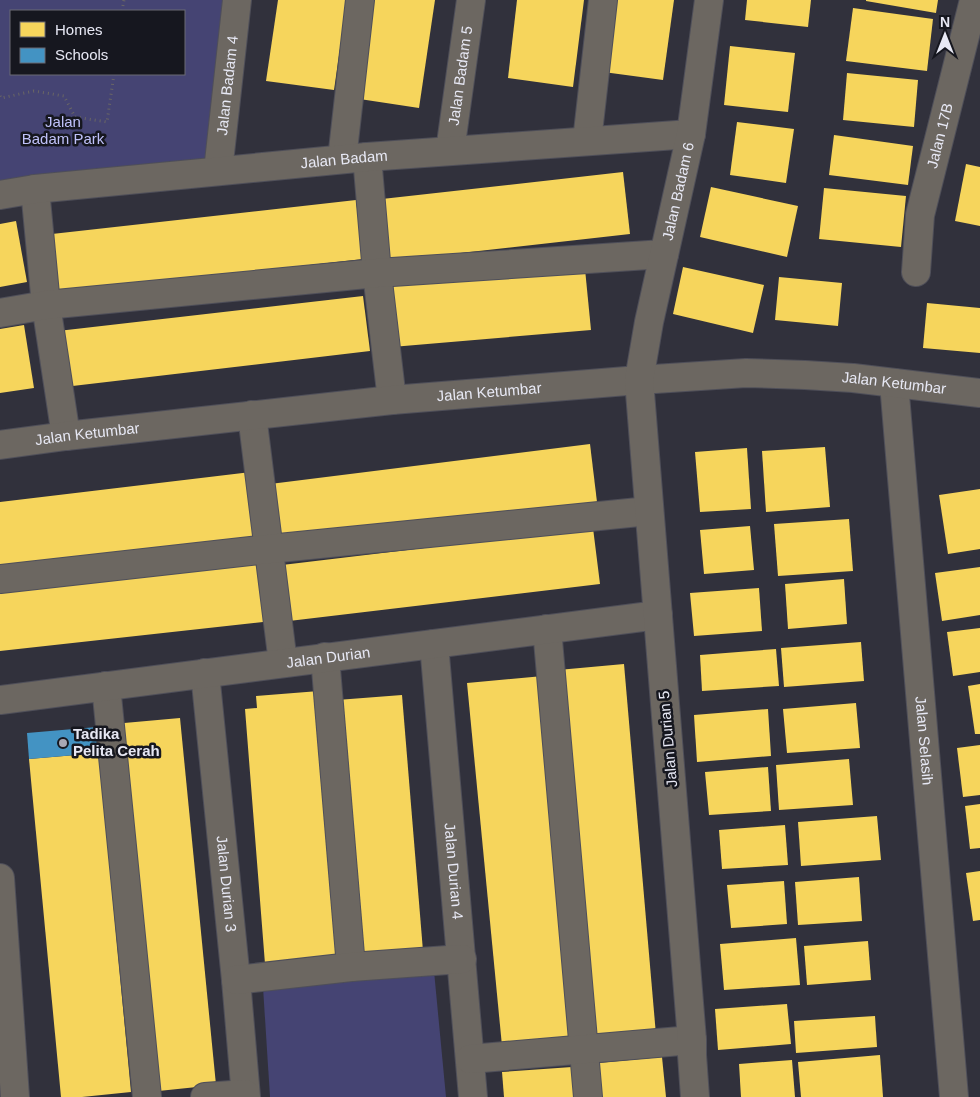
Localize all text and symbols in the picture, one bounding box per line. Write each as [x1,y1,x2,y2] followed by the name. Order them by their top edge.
[10,10,185,75] legend
[920,10,970,60] north arrow
[940,14,950,30] text: N
[55,21,103,38] text: Homes
[445,25,475,126] street label: Jalan Badam 5
[213,35,241,136] street label: Jalan Badam 4
[55,46,108,63] text: Schools
[923,101,956,170] street label: Jalan 17B
[22,113,105,147] park label: Jalan Badam Park
[659,140,697,242] street label: Jalan Badam 6
[300,147,388,171] street label: Jalan Badam
[841,368,947,397] street label: Jalan Ketumbar
[436,379,542,404] street label: Jalan Ketumbar
[34,419,140,448] street label: Jalan Ketumbar
[285,643,371,671] street label: Jalan Durian
[655,690,680,788] street label: Jalan Durian 5
[912,696,937,786] street label: Jalan Selasih
[73,725,160,759] place label: Tadika Pelita Cerah
[57,737,69,749] marker: Tadika Pelita Cerah
[441,822,467,920] street label: Jalan Durian 4
[213,835,240,933] street label: Jalan Durian 3

